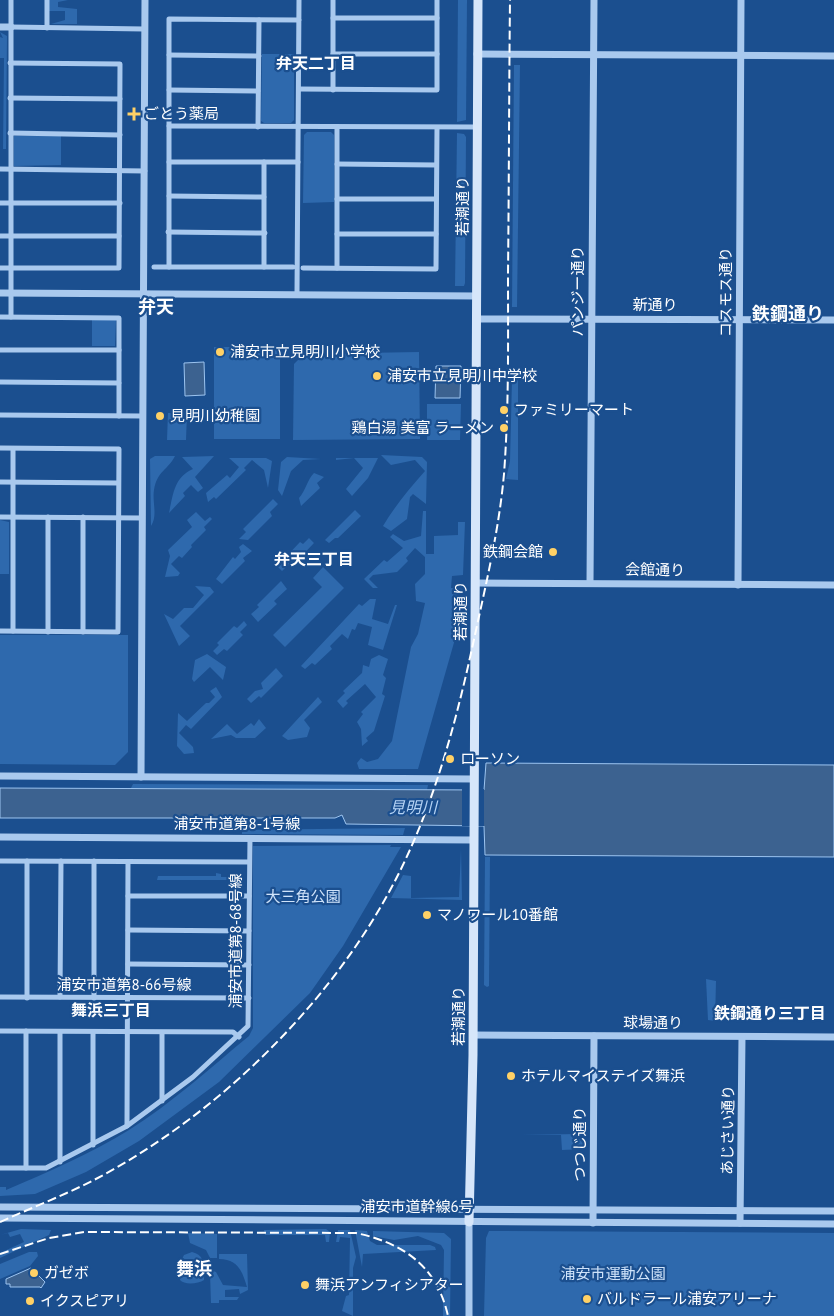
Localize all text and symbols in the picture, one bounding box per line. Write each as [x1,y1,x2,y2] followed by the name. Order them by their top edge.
[276,53,356,73] district label: 弁天二丁目
[144,104,219,123] place label: ごとう薬局
[128,108,140,120] marker: ごとう薬局
[453,176,472,236] street label: 若潮通り
[568,246,587,336] street label: パンジー通り
[716,247,735,337] street label: コスモス通り
[138,295,174,318] district label: 弁天
[632,295,678,314] street label: 新通り
[751,302,824,325] district label: 鉄鋼通り
[230,342,380,361] place label: 浦安市立見明川小学校
[214,346,226,358] marker: 浦安市立見明川小学校
[387,366,537,385] place label: 浦安市立見明川中学校
[371,370,383,382] marker: 浦安市立見明川中学校
[514,400,634,419] place label: ファミリーマート
[498,404,510,416] marker: ファミリーマート
[170,406,260,425] place label: 見明川幼稚園
[154,410,166,422] marker: 見明川幼稚園
[352,418,494,437] place label: 鶏白湯 美富 ラーメン
[498,422,510,434] marker: 鶏白湯 美富 ラーメン
[483,542,543,561] place label: 鉄鋼会館
[547,546,559,558] marker: 鉄鋼会館
[274,549,354,569] district label: 弁天三丁目
[625,559,685,580] street label: 会館通り
[451,581,470,641] street label: 若潮通り
[460,749,520,768] place label: ローソン
[444,753,456,765] marker: ローソン
[389,797,439,817] water label: 見明川
[174,814,300,833] street label: 浦安市道第8-1号線
[226,874,245,1008] street label: 浦安市道第8-68号線
[265,887,341,906] park label: 大三角公園
[437,905,558,924] place label: マノワール10番館
[421,909,433,921] marker: マノワール10番館
[57,975,191,994] street label: 浦安市道第8-66号線
[449,986,468,1046] street label: 若潮通り
[71,1000,151,1020] district label: 舞浜三丁目
[714,1003,826,1023] district label: 鉄鋼通り三丁目
[623,1013,683,1032] street label: 球場通り
[521,1066,685,1085] place label: ホテルマイステイズ舞浜
[505,1070,517,1082] marker: ホテルマイステイズ舞浜
[717,1085,738,1175] street label: あじさい通り
[570,1106,589,1182] street label: つつじ通り
[360,1197,474,1216] street label: 浦安市道幹線6号
[176,1257,212,1280] district label: 舞浜
[44,1263,89,1282] place label: ガゼボ
[560,1264,666,1283] park label: 浦安市運動公園
[28,1267,40,1279] marker: ガゼボ
[315,1275,464,1294] place label: 舞浜アンフィシアター
[299,1279,311,1291] marker: 舞浜アンフィシアター
[597,1289,777,1308] place label: バルドラール浦安アリーナ
[40,1291,129,1310] place label: イクスピアリ
[581,1293,593,1305] marker: バルドラール浦安アリーナ
[24,1295,36,1307] marker: イクスピアリ

